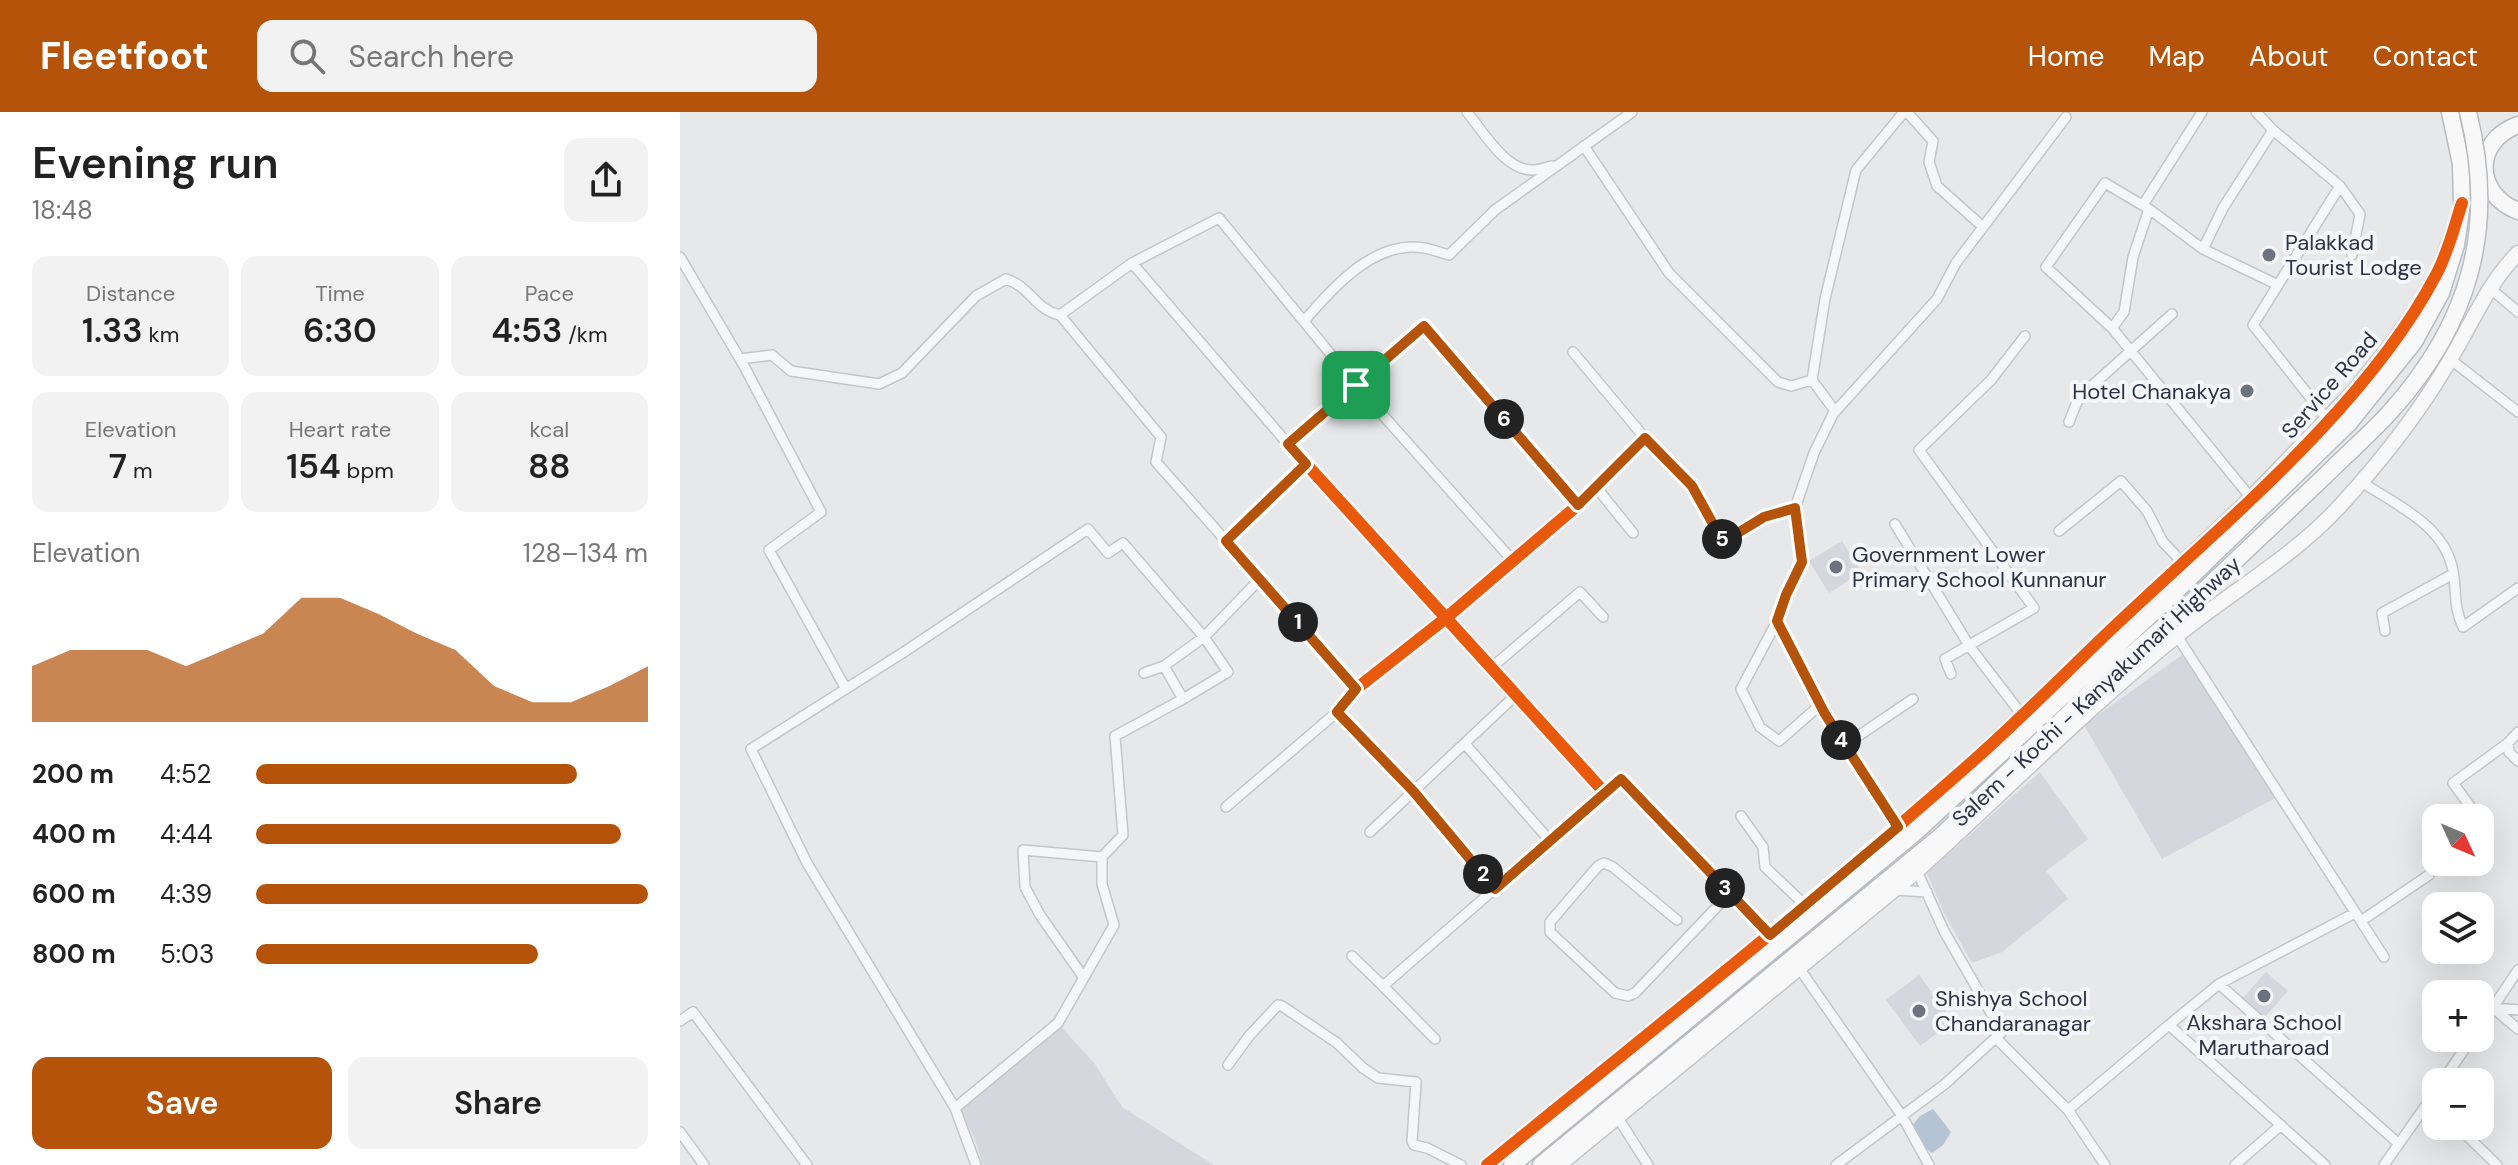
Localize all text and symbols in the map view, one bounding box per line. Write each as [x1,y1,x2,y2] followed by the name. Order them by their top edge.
[257,20,817,92] search box
[40,31,209,81] text: Fleetfoot
[285,34,329,78] icon: search
[349,37,514,76] text: Search here
[2028,38,2104,75] text: Home
[2148,38,2205,75] text: Map
[2249,38,2328,75] text: About
[2372,38,2478,75] text: Contact
[32,134,279,192] text: Evening run
[564,138,648,222] button: share
[32,193,93,227] text: 18:48
[2285,228,2422,282] place label: Palakkad Tourist Lodge
[2260,246,2278,264] marker: Palakkad Tourist Lodge
[86,279,175,308] text: Distance
[315,279,365,308] text: Time
[525,279,574,308] text: Pace
[82,308,143,353] text: 1.33
[303,308,377,353] text: 6:30
[491,308,562,353] text: 4:53
[143,320,179,349] text: km
[562,320,608,349] text: /km
[2275,326,2384,445] street label: Service Road
[1322,351,1390,419] pin
[1334,363,1378,407] icon: arrive
[2072,377,2231,406] place label: Hotel Chanakya
[2238,382,2256,400] marker: Hotel Chanakya
[1484,399,1524,439] pin: 6
[1497,404,1511,433] text: 6
[85,415,177,444] text: Elevation
[289,415,391,444] text: Heart rate
[529,415,569,444] text: kcal
[109,444,127,489] text: 7
[286,444,341,489] text: 154
[528,444,571,489] text: 88
[127,456,153,485] text: m
[341,456,394,485] text: bpm
[1702,519,1742,559] pin: 5
[1715,524,1729,553] text: 5
[32,536,140,570] text: Elevation
[523,536,648,570] text: 128–134 m
[1852,540,2107,594] place label: Government Lower Primary School Kunnanur
[1946,550,2247,833] street label: Salem - Kochi - Kanyakumari Highway
[1827,558,1845,576] marker: Government Lower Primary School Kunnanur
[1278,602,1318,642] pin: 1
[1294,607,1302,636] text: 1
[1821,720,1861,760] pin: 4
[1834,725,1848,754] text: 4
[32,757,114,791] text: 200 m
[160,757,211,791] text: 4:52
[2422,804,2494,876] north arrow
[2422,804,2494,1140] map controls
[32,817,116,851] text: 400 m
[160,817,213,851] text: 4:44
[1463,854,1503,894] pin: 2
[1477,859,1489,888] text: 2
[1705,868,1745,908] pin: 3
[1718,873,1732,902] text: 3
[32,877,116,911] text: 600 m
[160,877,212,911] text: 4:39
[2422,892,2494,964] button: layers
[32,937,116,971] text: 800 m
[160,937,214,971] text: 5:03
[2422,980,2494,1052] button: +
[1935,984,2091,1038] place label: Shishya School Chandaranagar
[2255,987,2273,1005] marker: Akshara School Marutharoad
[1910,1002,1928,1020] marker: Shishya School Chandaranagar
[2186,1008,2342,1062] place label: Akshara School Marutharoad
[32,1057,332,1149] button: Save
[348,1057,648,1149] button: Share
[2422,1068,2494,1140] button: −

